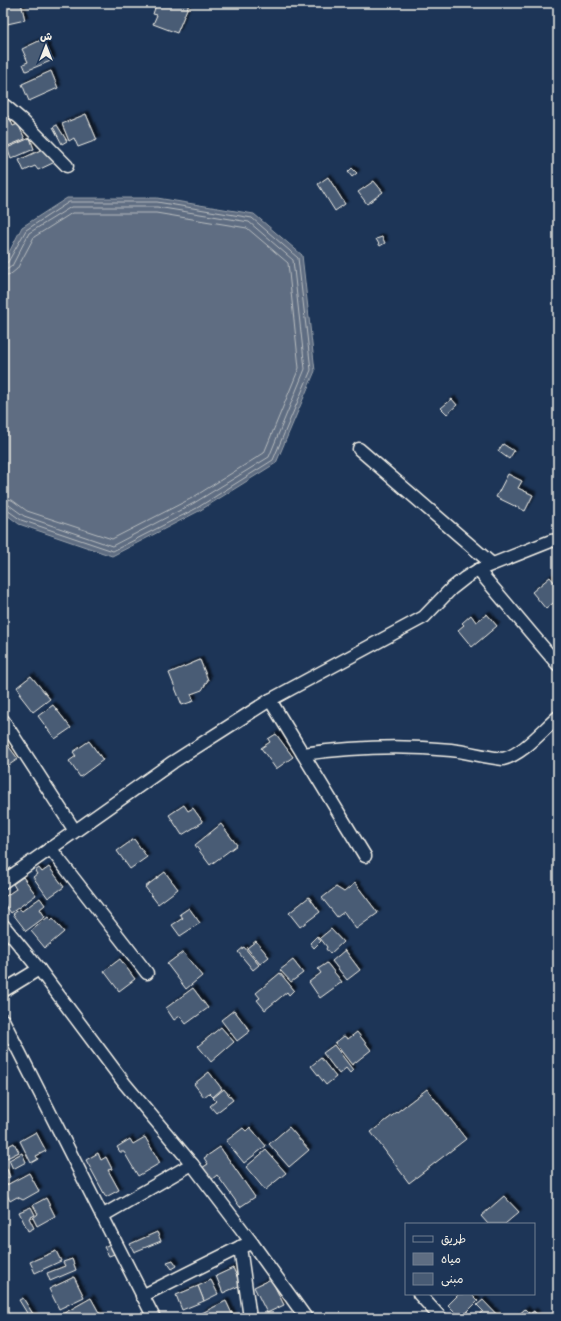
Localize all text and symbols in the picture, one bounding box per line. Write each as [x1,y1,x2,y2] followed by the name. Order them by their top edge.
[26,26,66,66] north arrow
[40,32,52,44] text: ش
[405,1223,535,1295] legend
[441,1234,466,1248] text: طريق
[441,1254,461,1268] text: مياه
[441,1274,464,1288] text: مبنى

